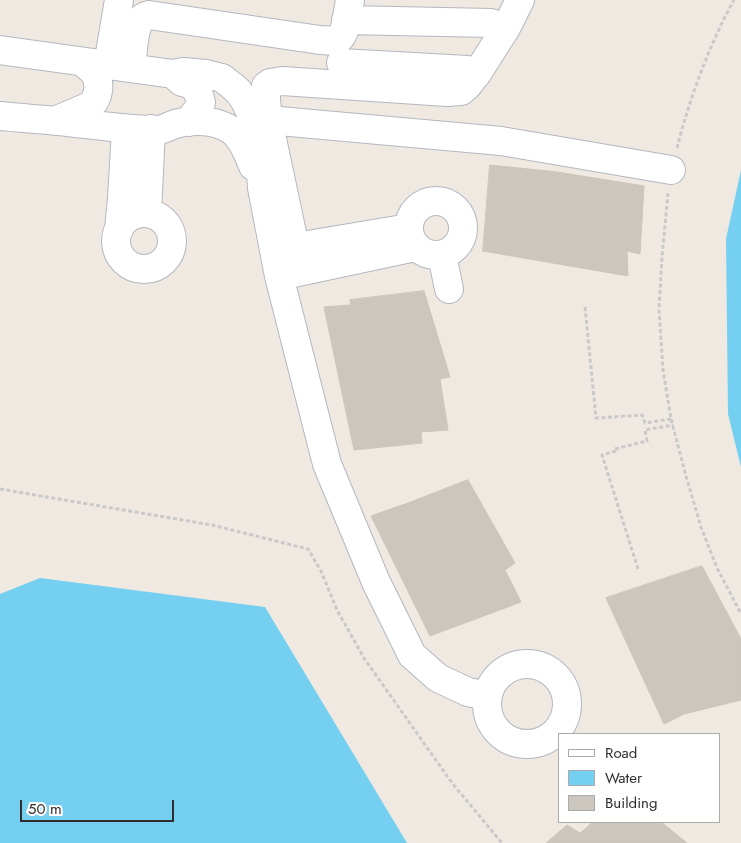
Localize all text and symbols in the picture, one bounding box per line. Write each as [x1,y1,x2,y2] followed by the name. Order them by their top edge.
[558,733,721,823] legend
[605,742,637,764] text: Road
[605,767,642,789] text: Water
[22,790,176,822] scale bar
[605,792,657,814] text: Building
[28,798,62,820] text: 50 m

